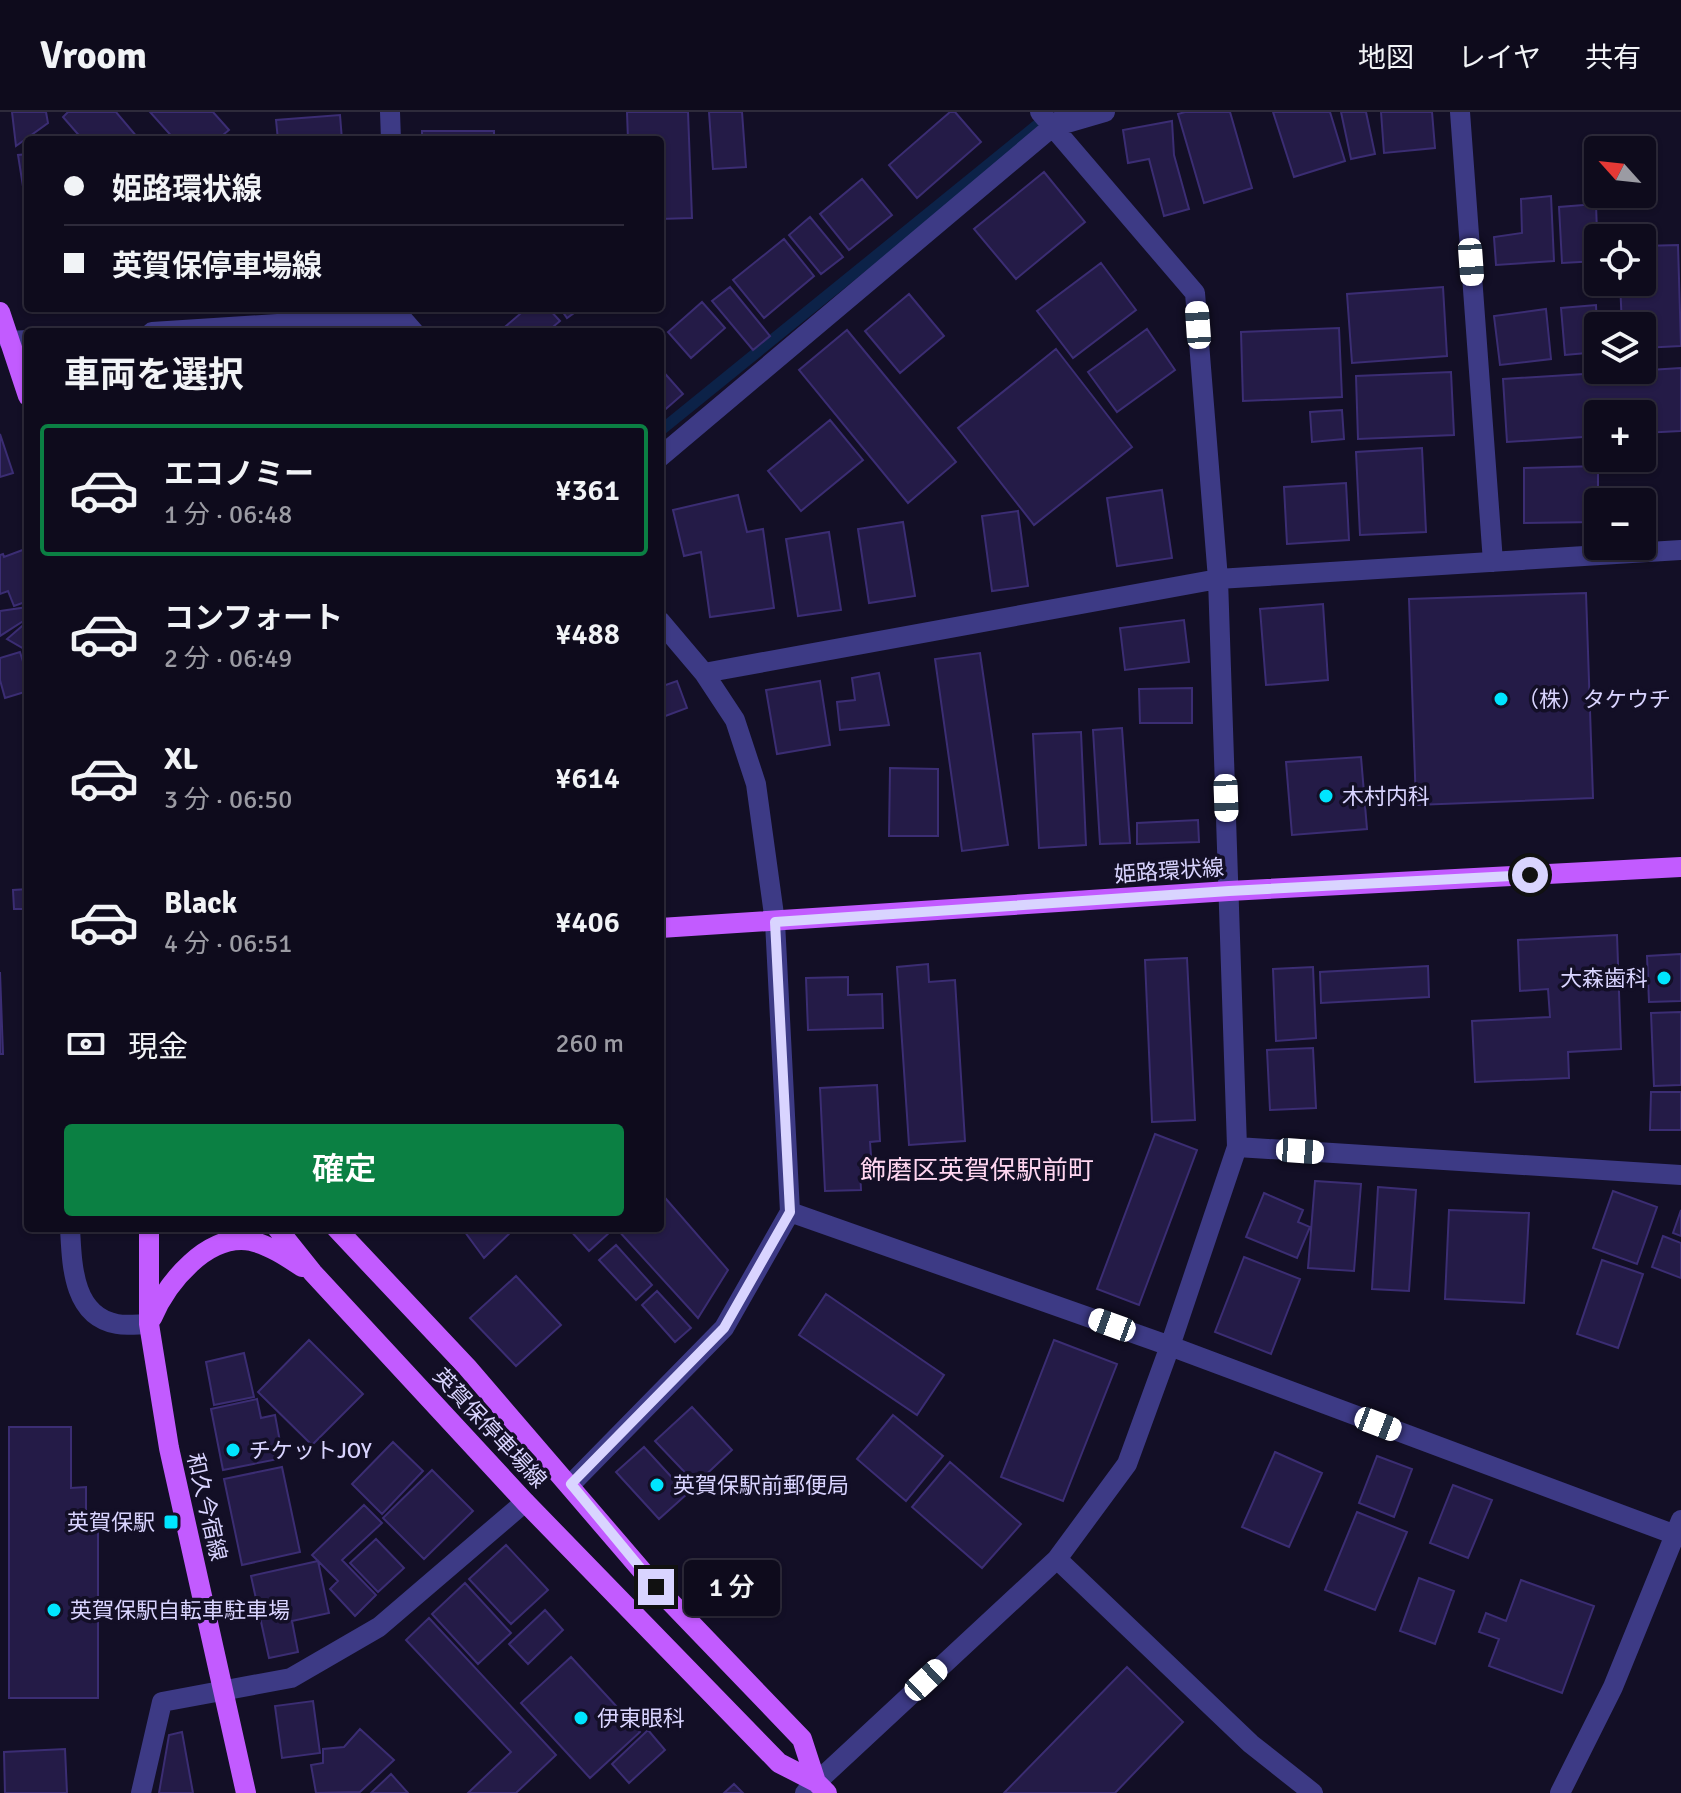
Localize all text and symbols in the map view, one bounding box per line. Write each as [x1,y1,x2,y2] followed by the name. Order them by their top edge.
[40,32,147,79] text: Vroom
[1358,41,1414,75] text: 地図
[1458,41,1541,75] text: レイヤ
[1585,41,1641,75] text: 共有
[1584,136,1656,208] north arrow
[1584,136,1656,560] map controls
[112,171,262,208] text: 姫路環状線
[1584,224,1656,296] button: locate
[1457,237,1485,287] car
[112,248,322,285] text: 英賀保停車場線
[1184,300,1212,350] car
[1584,312,1656,384] button: layers
[64,353,244,398] text: 車両を選択
[1584,400,1656,472] button: +
[68,454,140,526] icon: car
[164,456,314,493] text: エコノミー
[555,472,620,509] text: ¥361
[1584,488,1656,560] button: −
[164,499,292,531] text: 1 分 · 06:48
[68,598,140,670] icon: car
[164,600,343,637] text: コンフォート
[555,616,620,653] text: ¥488
[164,643,292,675] text: 2 分 · 06:49
[1517,686,1671,713] place label: （株）タケウチ
[1492,690,1510,708] marker: （株）タケウチ
[164,741,198,778] text: XL
[68,742,140,814] icon: car
[555,760,620,797] text: ¥614
[1213,774,1239,822] car
[1342,783,1430,810] place label: 木村内科
[164,784,292,816] text: 3 分 · 06:50
[1317,787,1335,805] marker: 木村内科
[1113,854,1225,888] street label: 姫路環状線
[1512,857,1548,893] route start
[164,885,237,922] text: Black
[68,886,140,958] icon: car
[555,904,620,941] text: ¥406
[164,928,292,960] text: 4 分 · 06:51
[1560,965,1648,992] place label: 大森歯科
[1655,969,1673,987] marker: 大森歯科
[64,1022,108,1066] icon: cash
[555,1028,624,1060] text: 260 m
[128,1029,188,1066] text: 現金
[64,1124,624,1216] button: 確定
[1275,1137,1325,1165] car
[860,1155,1094,1187] district label: 飾磨区英賀保駅前町
[1085,1306,1139,1344] car
[428,1362,552,1494] street label: 英賀保停車場線
[1351,1404,1405,1444] car
[249,1437,372,1464] place label: チケットJOY
[224,1441,242,1459] marker: チケットJOY
[181,1450,233,1564] street label: 和久今宿線
[673,1472,849,1499] place label: 英賀保駅前郵便局
[648,1476,666,1494] marker: 英賀保駅前郵便局
[67,1509,155,1536] place label: 英賀保駅
[162,1513,180,1531] marker: 英賀保駅
[684,1559,780,1615] callout: 1 分
[638,1569,674,1605] route end
[709,1572,755,1604] text: 1 分
[70,1597,290,1624] place label: 英賀保駅自転車駐車場
[45,1601,63,1619] marker: 英賀保駅自転車駐車場
[900,1655,952,1705] car
[597,1705,685,1732] place label: 伊東眼科
[572,1709,590,1727] marker: 伊東眼科

